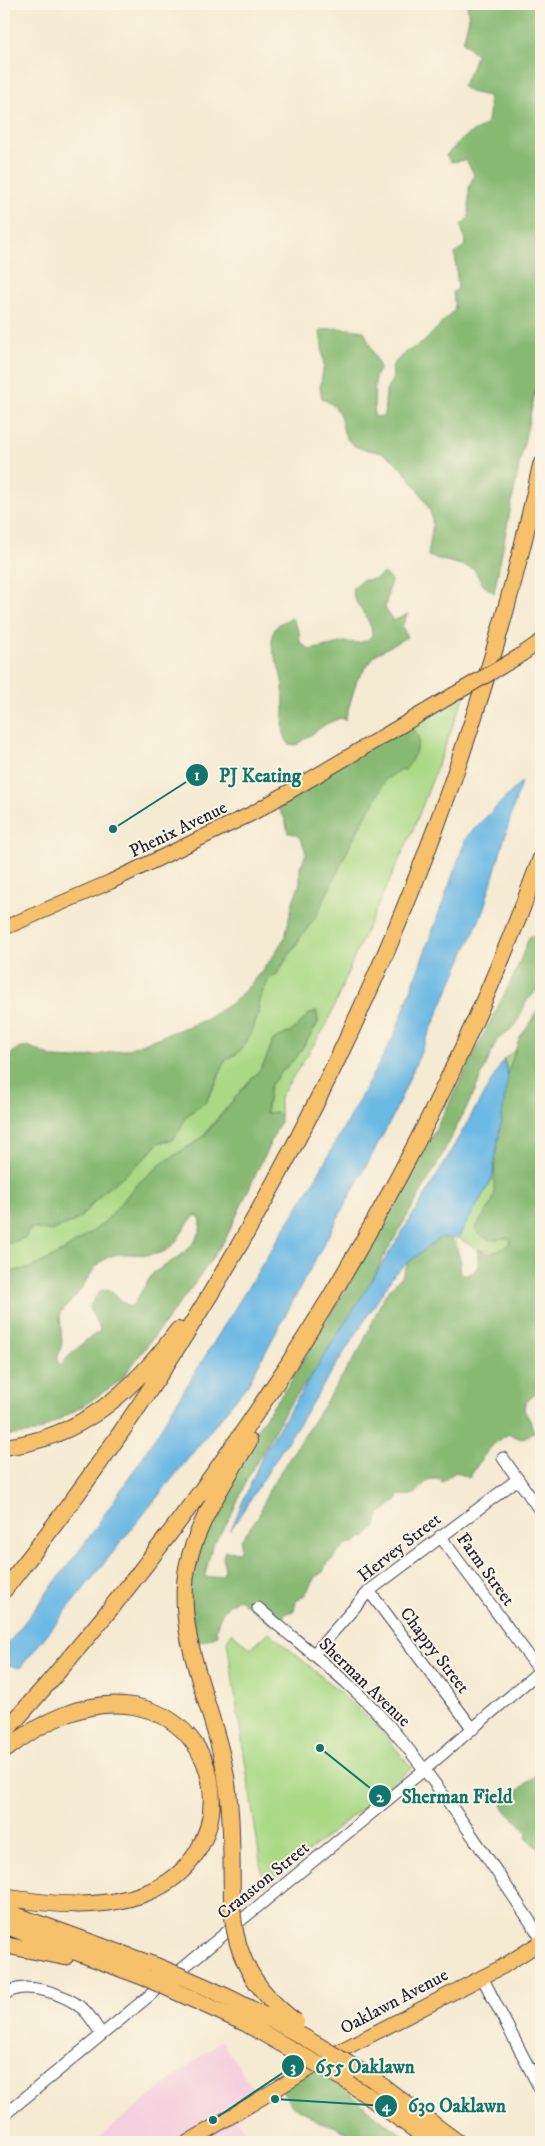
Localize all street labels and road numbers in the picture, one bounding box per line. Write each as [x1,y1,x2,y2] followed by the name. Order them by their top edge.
[126,797,231,863] street label: Phenix Avenue
[354,1508,446,1587] street label: Hervey Street
[451,1529,519,1611] street label: Farm Street
[395,1603,474,1698] street label: Chappy Street
[314,1633,415,1732] street label: Sherman Avenue
[213,1837,314,1925] street label: Cranston Street
[337,1964,452,2040] street label: Oaklawn Avenue

